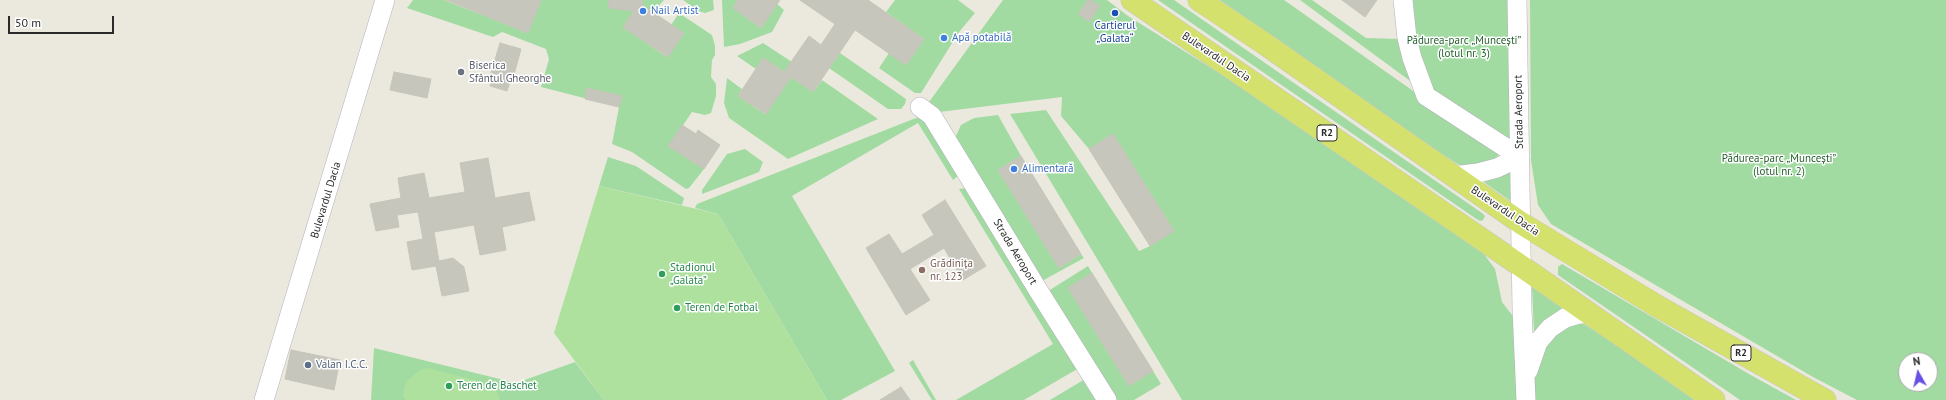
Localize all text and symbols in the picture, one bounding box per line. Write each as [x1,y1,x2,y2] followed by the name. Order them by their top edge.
[651,4,698,18] place label: Nail Artist
[638,6,648,16] marker: Nail Artist
[10,8,116,34] scale bar
[1110,8,1120,18] marker: Cartierul „Galata“
[15,15,41,30] text: 50 m
[1095,19,1135,45] place label: Cartierul „Galata“
[1179,29,1253,85] street label: Bulevardul Dacia
[952,31,1011,45] place label: Apă potabilă
[939,33,949,43] marker: Apă potabilă
[1407,34,1521,60] park label: Pădurea-parc „Muncești” (lotul nr. 3)
[469,59,551,85] place label: Biserica Sfântul Gheorghe
[456,67,466,77] marker: Biserica Sfântul Gheorghe
[1512,75,1526,149] street label: Strada Aeroport
[1317,125,1337,141] road number: R2
[1722,152,1836,178] park label: Pădurea-parc „Muncești” (lotul nr. 2)
[308,160,344,240] street label: Bulevardul Dacia
[1022,162,1074,176] place label: Alimentară
[1009,164,1019,174] marker: Alimentară
[1468,183,1542,239] street label: Bulevardul Dacia
[990,217,1040,287] street label: Strada Aeroport
[930,257,973,283] place label: Grădinița nr. 123
[670,261,715,287] place label: Stadionul „Galata”
[917,265,927,275] marker: Grădinița nr. 123
[657,269,667,279] marker: Stadionul „Galata”
[685,301,758,315] place label: Teren de Fotbal
[672,303,682,313] marker: Teren de Fotbal
[1731,345,1751,361] road number: R2
[1898,352,1938,392] north arrow
[1912,354,1921,369] text: N
[316,358,368,372] place label: Valan I.C.C.
[303,360,313,370] marker: Valan I.C.C.
[457,379,537,393] place label: Teren de Baschet
[444,381,454,391] marker: Teren de Baschet

